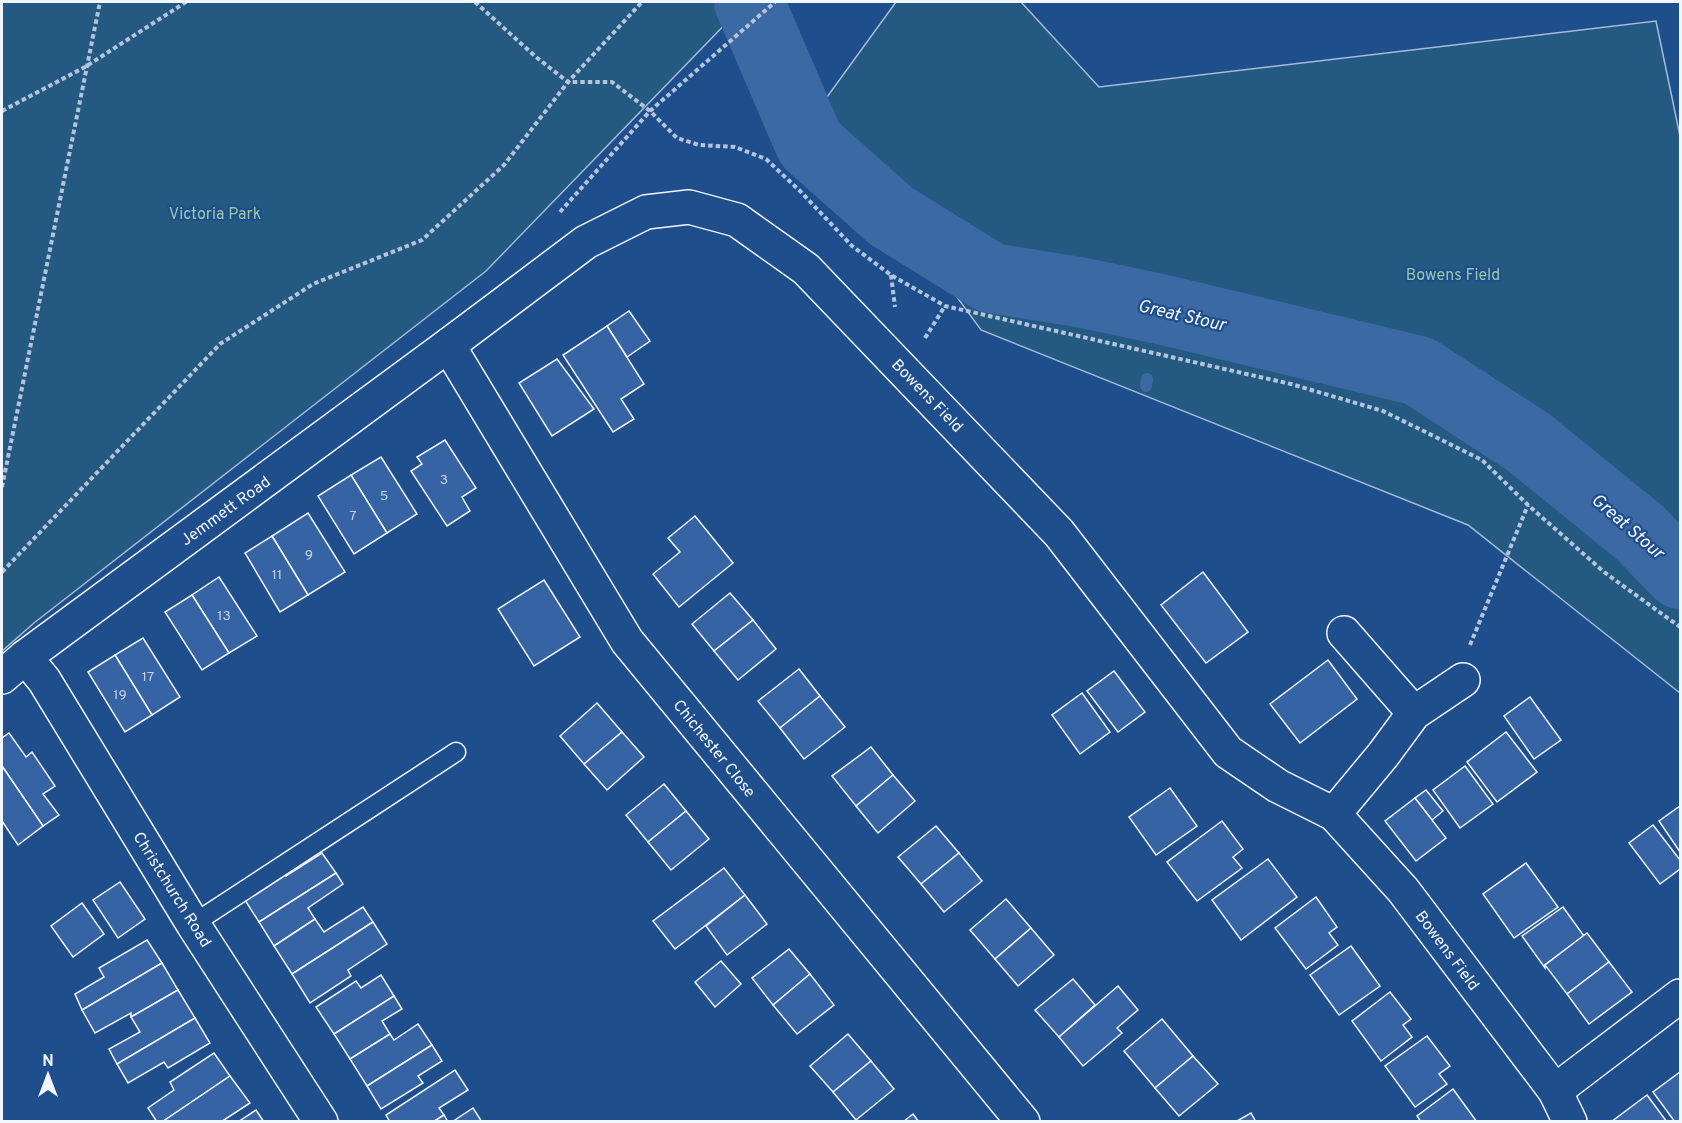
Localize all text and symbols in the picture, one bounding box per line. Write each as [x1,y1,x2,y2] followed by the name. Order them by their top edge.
[169,205,261,225] park label: Victoria Park
[1406,266,1500,286] park label: Bowens Field
[1135,295,1230,338] water label: Great Stour
[887,355,967,437] street label: Bowens Field
[177,472,275,551] street label: Jemmett Road
[440,472,448,489] house number: 3
[380,488,388,505] house number: 5
[1586,489,1670,567] water label: Great Stour
[349,508,357,525] house number: 7
[305,547,313,564] house number: 9
[272,567,282,584] house number: 11
[217,608,231,625] house number: 13
[142,669,154,686] house number: 17
[113,687,127,704] house number: 19
[668,696,759,802] street label: Chichester Close
[128,828,215,952] street label: Christchurch Road
[1410,907,1483,995] street label: Bowens Field
[18,1045,78,1105] north arrow
[42,1052,54,1072] text: N

